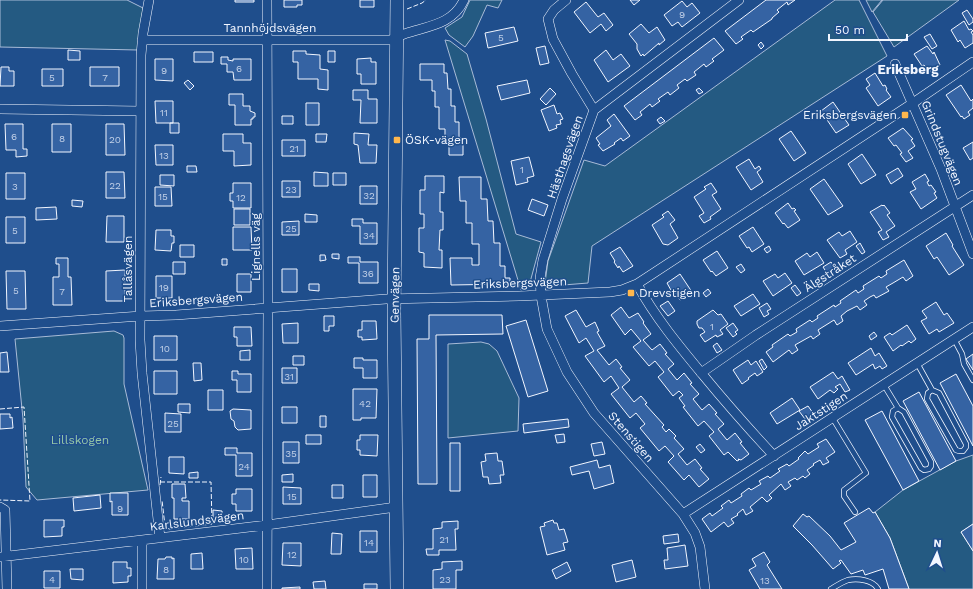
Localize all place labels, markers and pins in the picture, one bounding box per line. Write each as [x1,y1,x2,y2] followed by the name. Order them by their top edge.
[803,108,897,122] place label: Eriksbergsvägen
[900,110,910,120] marker: Eriksbergsvägen
[405,133,468,147] place label: ÖSK-vägen
[392,135,402,145] marker: ÖSK-vägen
[639,286,700,300] place label: Drevstigen
[626,288,636,298] marker: Drevstigen

